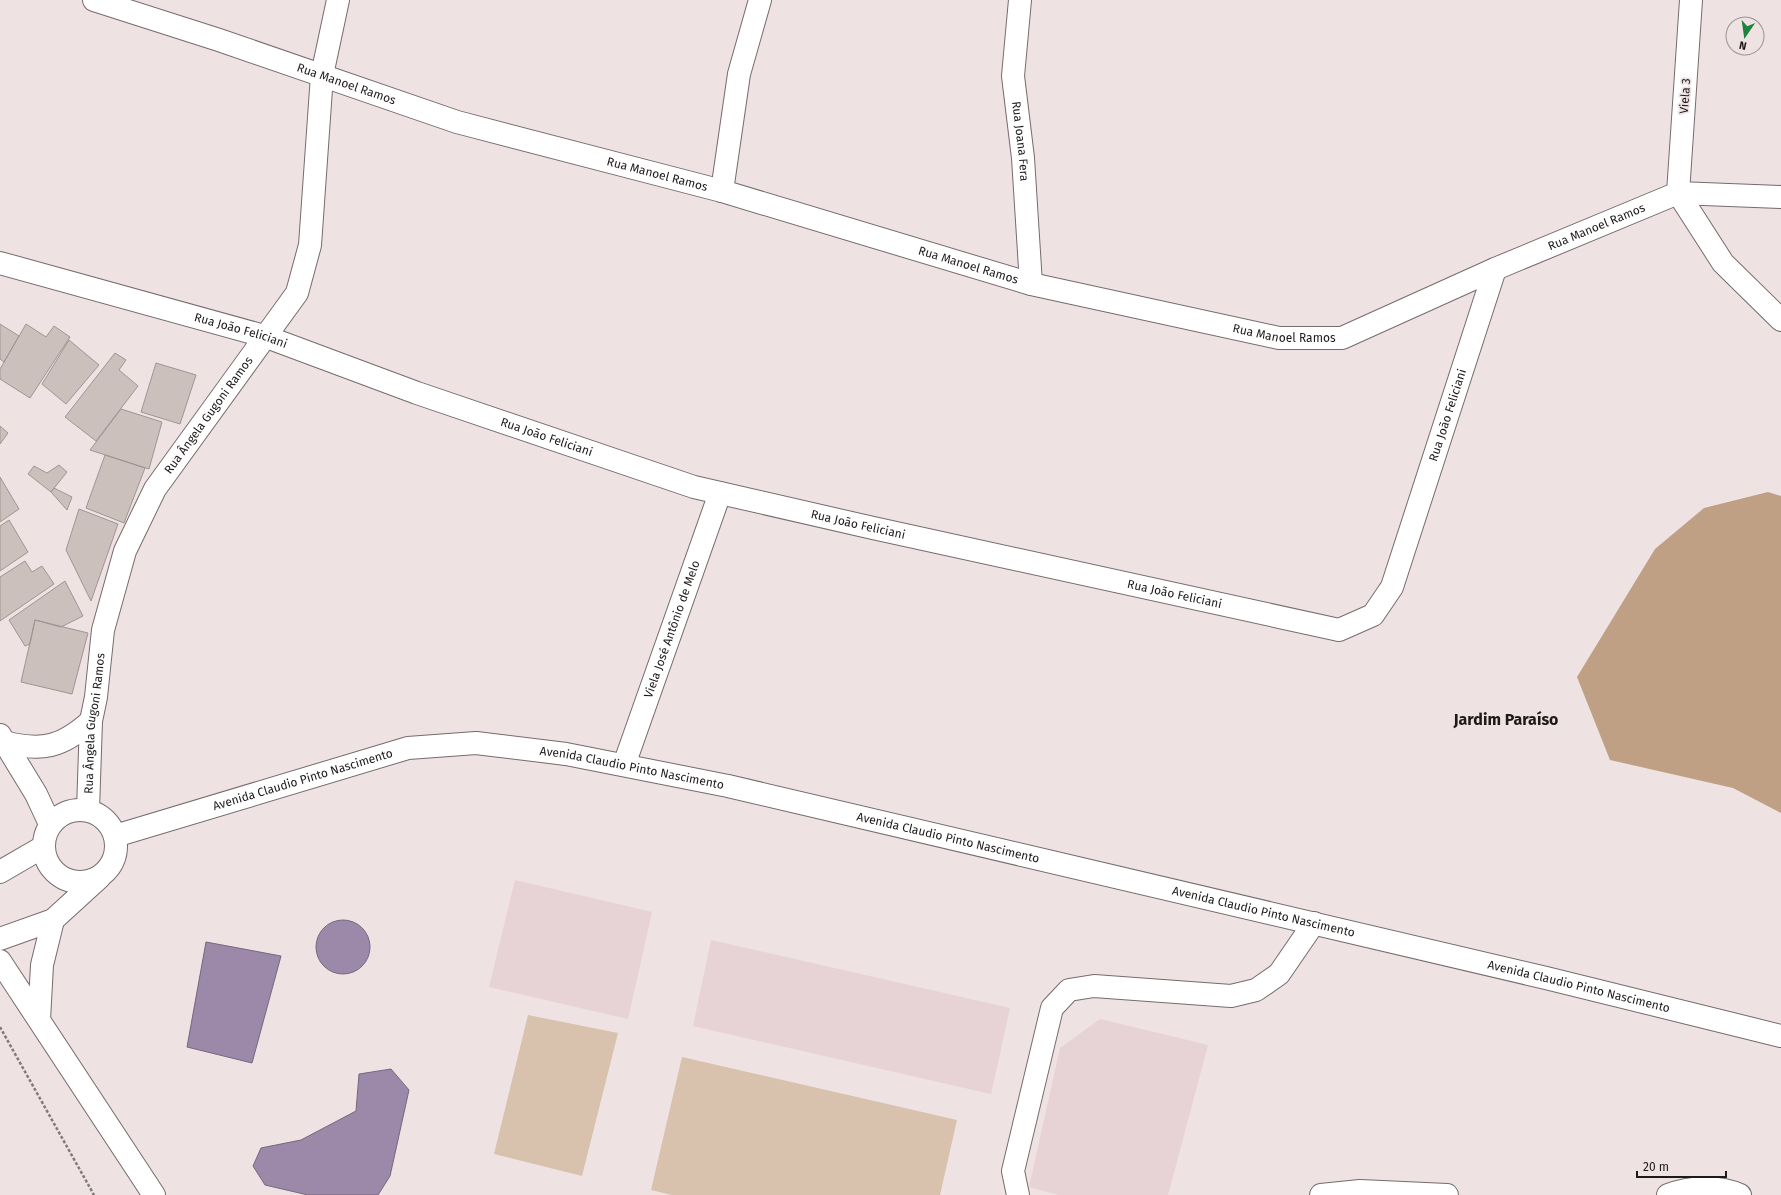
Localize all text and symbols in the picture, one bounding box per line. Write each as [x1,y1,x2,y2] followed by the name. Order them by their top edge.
[1725,16,1765,56] north arrow
[1738,38,1748,52] text: N
[295,60,398,108] street label: Rua Manoel Ramos
[1677,78,1693,114] street label: Viela 3
[1009,100,1031,182] street label: Rua Joana Fera
[605,154,710,194] street label: Rua Manoel Ramos
[1546,200,1647,253] street label: Rua Manoel Ramos
[917,243,1020,287] street label: Rua Manoel Ramos
[193,310,289,351] street label: Rua João Feliciani
[1231,321,1336,345] street label: Rua Manoel Ramos
[161,353,256,477] street label: Rua Ângela Gugoni Ramos
[1426,367,1469,463] street label: Rua João Feliciani
[499,415,594,459] street label: Rua João Feliciani
[810,507,907,542] street label: Rua João Feliciani
[641,559,703,700] street label: Viela José Antônio de Melo
[1126,577,1223,611] street label: Rua João Feliciani
[81,652,108,794] street label: Rua Ângela Gugoni Ramos
[1453,710,1558,729] district label: Jardim Paraíso
[539,744,725,792] street label: Avenida Claudio Pinto Nascimento
[211,746,394,813] street label: Avenida Claudio Pinto Nascimento
[855,809,1041,866] street label: Avenida Claudio Pinto Nascimento
[1171,883,1356,940] street label: Avenida Claudio Pinto Nascimento
[1486,958,1671,1015] street label: Avenida Claudio Pinto Nascimento
[1637,1153,1726,1179] scale bar
[1643,1160,1669,1174] text: 20 m

